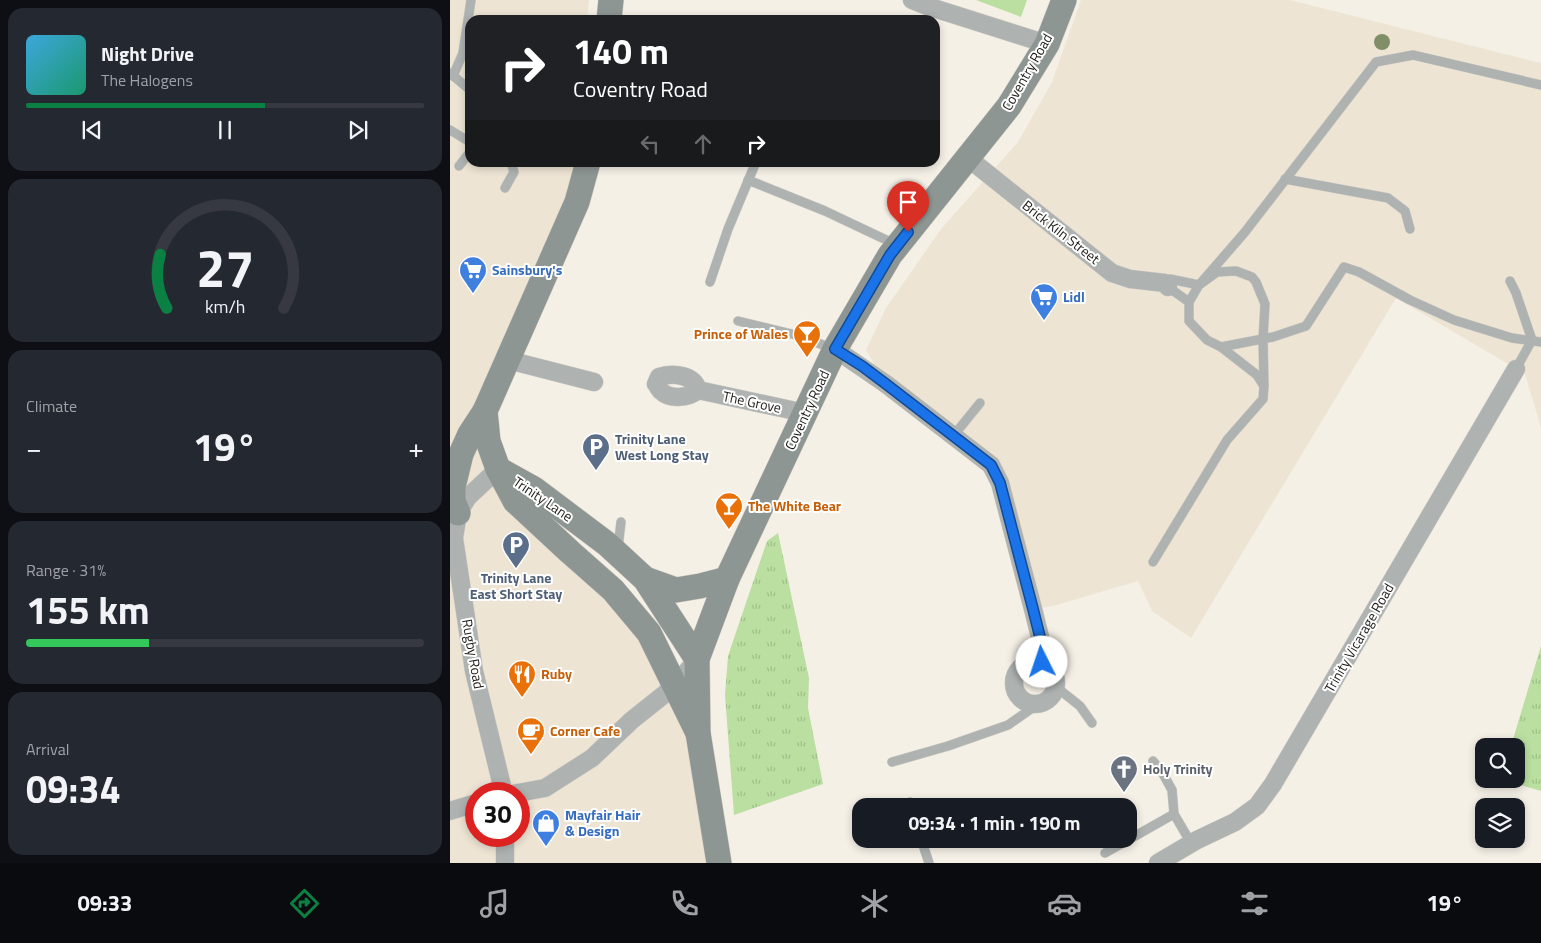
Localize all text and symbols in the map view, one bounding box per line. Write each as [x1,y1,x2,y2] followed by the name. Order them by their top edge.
[573,24,669,78] text: 140 m
[996,29,1057,114] street label: Coventry Road
[490,35,555,100] icon: right
[101,39,194,68] text: Night Drive
[101,68,193,92] text: The Halogens
[573,72,708,106] text: Coventry Road
[78,116,106,144] icon: previous
[211,116,239,144] icon: pause
[344,116,372,144] icon: next
[636,130,664,158] icon: left
[689,130,717,158] icon: ahead
[742,130,770,158] icon: right
[887,181,929,232] pin
[894,188,922,216] icon: arrive
[1018,195,1105,269] street label: Brick Kiln Street
[196,228,254,307] text: 27
[458,255,488,294] supermarket icon: Sainsbury's
[492,259,563,280] place label: Sainsbury's
[1029,282,1059,321] supermarket icon: Lidl
[1063,286,1085,307] place label: Lidl
[205,293,245,320] text: km/h
[792,319,822,358] bar icon: Prince of Wales
[694,323,788,344] place label: Prince of Wales
[779,366,834,453] street label: Coventry Road
[721,385,783,418] street label: The Grove
[26,394,77,418] text: Climate
[193,418,257,476] text: 19°
[26,426,42,469] text: −
[408,426,424,469] text: +
[615,428,709,465] place label: Trinity Lane West Long Stay
[581,432,611,471] parking icon: Trinity Lane West Long Stay
[509,471,577,526] street label: Trinity Lane
[714,491,744,530] bar icon: The White Bear
[748,495,841,516] place label: The White Bear
[501,530,531,569] parking icon: Trinity Lane East Short Stay
[26,558,106,582] text: Range · 31%
[470,567,562,604] place label: Trinity Lane East Short Stay
[1319,579,1398,696] street label: Trinity Vicarage Road
[26,581,150,639] text: 155 km
[457,617,490,691] street label: Rugby Road
[1015,635,1067,687] position arrow
[507,659,537,698] restaurant icon: Ruby
[541,663,572,684] place label: Ruby
[516,716,546,755] cafe icon: Corner Cafe
[550,720,620,741] place label: Corner Cafe
[26,737,69,761] text: Arrival
[1475,738,1525,848] map controls
[1475,738,1525,788] button: search
[1109,754,1139,793] church icon: Holy Trinity
[1143,758,1213,779] place label: Holy Trinity
[26,760,121,818] text: 09:34
[465,782,530,847] speed limit sign: 30
[1475,798,1525,848] button: layers
[565,804,641,841] place label: Mayfair Hair & Design
[531,808,561,847] shop icon: Mayfair Hair & Design
[908,808,1081,837] text: 09:34 · 1 min · 190 m
[77,886,132,920] text: 09:33
[287,886,322,921] icon: directions
[477,886,512,921] icon: music
[667,886,702,921] icon: phone
[857,886,892,921] icon: climate
[1047,886,1082,921] icon: car
[1237,886,1272,921] icon: filters
[1426,886,1463,920] text: 19°

